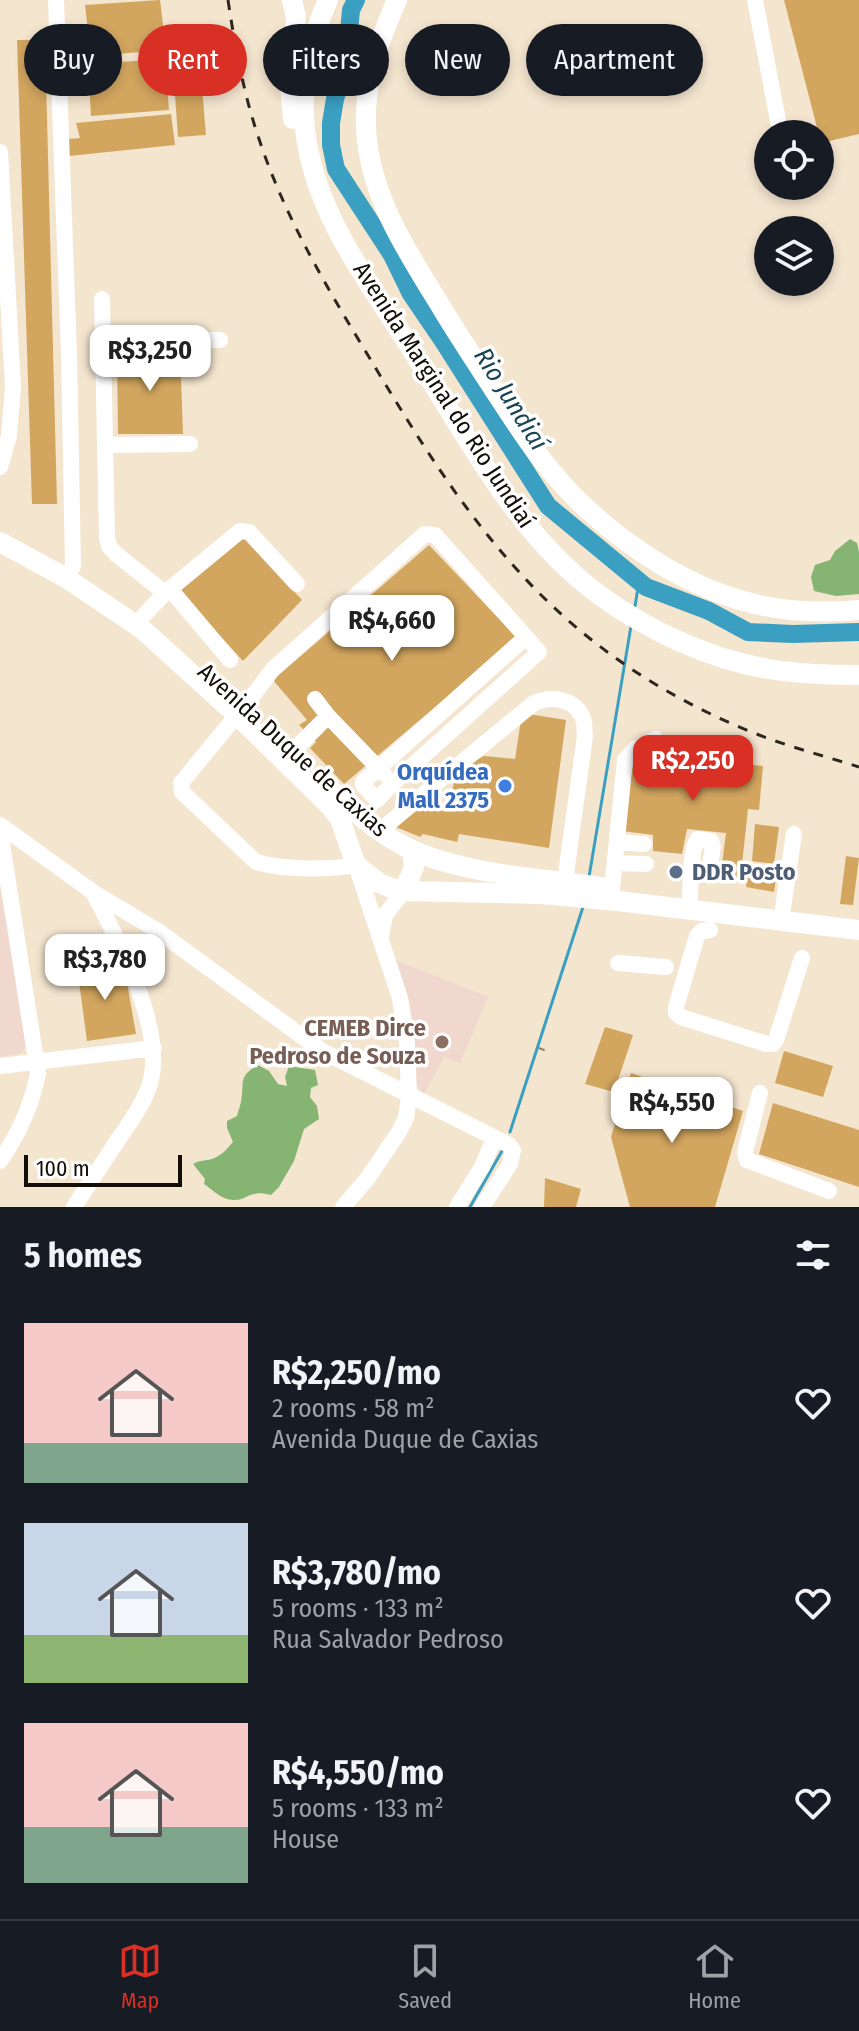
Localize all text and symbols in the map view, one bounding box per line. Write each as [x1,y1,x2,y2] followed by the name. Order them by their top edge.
[24,24,122,96] chip: Buy
[138,24,247,96] chip: Rent
[263,24,389,96] chip: Filters
[405,24,510,96] chip: New
[526,24,703,96] chip: Apartment
[754,120,834,296] map controls
[754,120,834,200] button: locate
[754,216,834,296] button: layers
[347,257,541,533] street label: Avenida Marginal do Rio Jundiaí
[76,325,224,393] pin: R$3,250
[108,335,192,366] text: R$3,250
[467,342,555,456] water label: Rio Jundiaí
[318,595,466,663] pin: R$4,660
[348,605,436,636] text: R$4,660
[192,657,394,843] street label: Avenida Duque de Caxias
[619,735,767,803] pin: R$2,250
[651,745,735,776] text: R$2,250
[397,758,489,814] place label: Orquídea Mall 2375
[496,777,514,795] marker: Orquídea Mall 2375
[692,858,796,886] place label: DDR Posto
[667,863,685,881] marker: DDR Posto
[31,934,179,1002] pin: R$3,780
[63,944,147,975] text: R$3,780
[249,1014,426,1070] place label: CEMEB Dirce Pedroso de Souza
[433,1033,451,1051] marker: CEMEB Dirce Pedroso de Souza
[598,1077,746,1145] pin: R$4,550
[629,1087,715,1118] text: R$4,550
[24,1151,182,1187] scale bar
[36,1155,90,1182] text: 100 m
[791,1233,835,1277] icon: filters
[24,1235,142,1276] text: 5 homes
[272,1352,441,1393] text: R$2,250/mo
[88,1355,184,1451] icon: home
[791,1381,835,1425] icon: heart
[272,1393,434,1424] text: 2 rooms · 58 m²
[272,1424,538,1455] text: Avenida Duque de Caxias
[272,1552,441,1593] text: R$3,780/mo
[88,1555,184,1651] icon: home
[791,1581,835,1625] icon: heart
[272,1593,444,1624] text: 5 rooms · 133 m²
[272,1624,504,1655] text: Rua Salvador Pedroso
[272,1752,444,1793] text: R$4,550/mo
[88,1755,184,1851] icon: home
[791,1781,835,1825] icon: heart
[272,1793,444,1824] text: 5 rooms · 133 m²
[272,1824,339,1855] text: House
[118,1939,162,2014] tab: Map
[398,1939,452,2014] tab: Saved
[688,1939,741,2014] tab: Home

